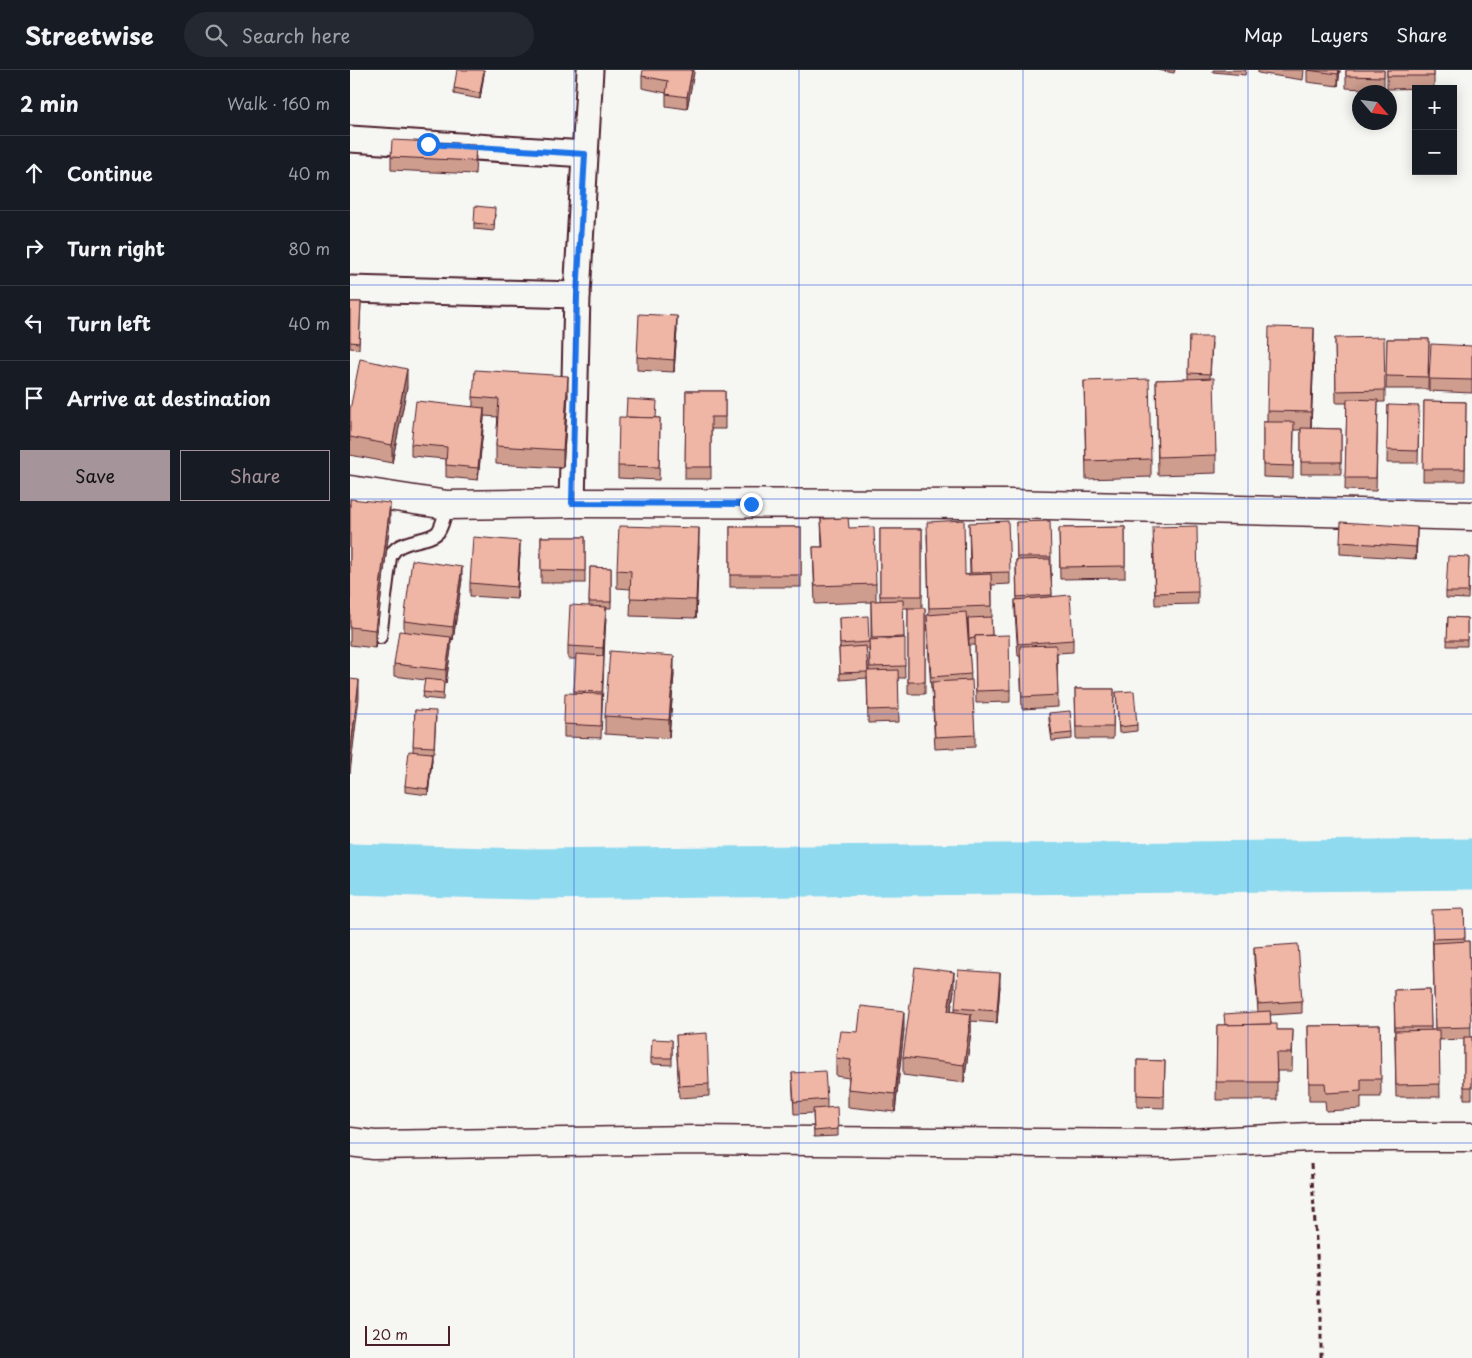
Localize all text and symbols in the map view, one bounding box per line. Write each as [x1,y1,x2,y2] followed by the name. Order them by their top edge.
[184,12,534,57] search box
[25,17,154,53] text: Streetwise
[202,21,230,49] icon: search
[242,21,350,49] text: Search here
[1244,21,1283,48] text: Map
[1311,21,1368,48] text: Layers
[1396,21,1447,48] text: Share
[1352,85,1397,130] north arrow
[1412,85,1457,175] map controls
[1412,85,1457,130] button: +
[20,87,79,119] text: 2 min
[227,91,330,115] text: Walk · 160 m
[1412,130,1457,175] button: −
[417,133,440,156] route start
[20,159,48,187] icon: ahead
[67,159,153,187] text: Continue
[288,161,330,185] text: 40 m
[20,234,48,262] icon: right
[67,234,165,262] text: Turn right
[288,236,330,260] text: 80 m
[20,309,48,337] icon: left
[67,309,151,337] text: Turn left
[288,311,330,335] text: 40 m
[20,384,48,412] icon: arrive
[67,384,271,412] text: Arrive at destination
[20,450,170,501] button: Save
[180,450,330,501] button: Share
[740,493,763,516] route end
[365,1323,450,1346] scale bar
[372,1324,408,1345] text: 20 m

